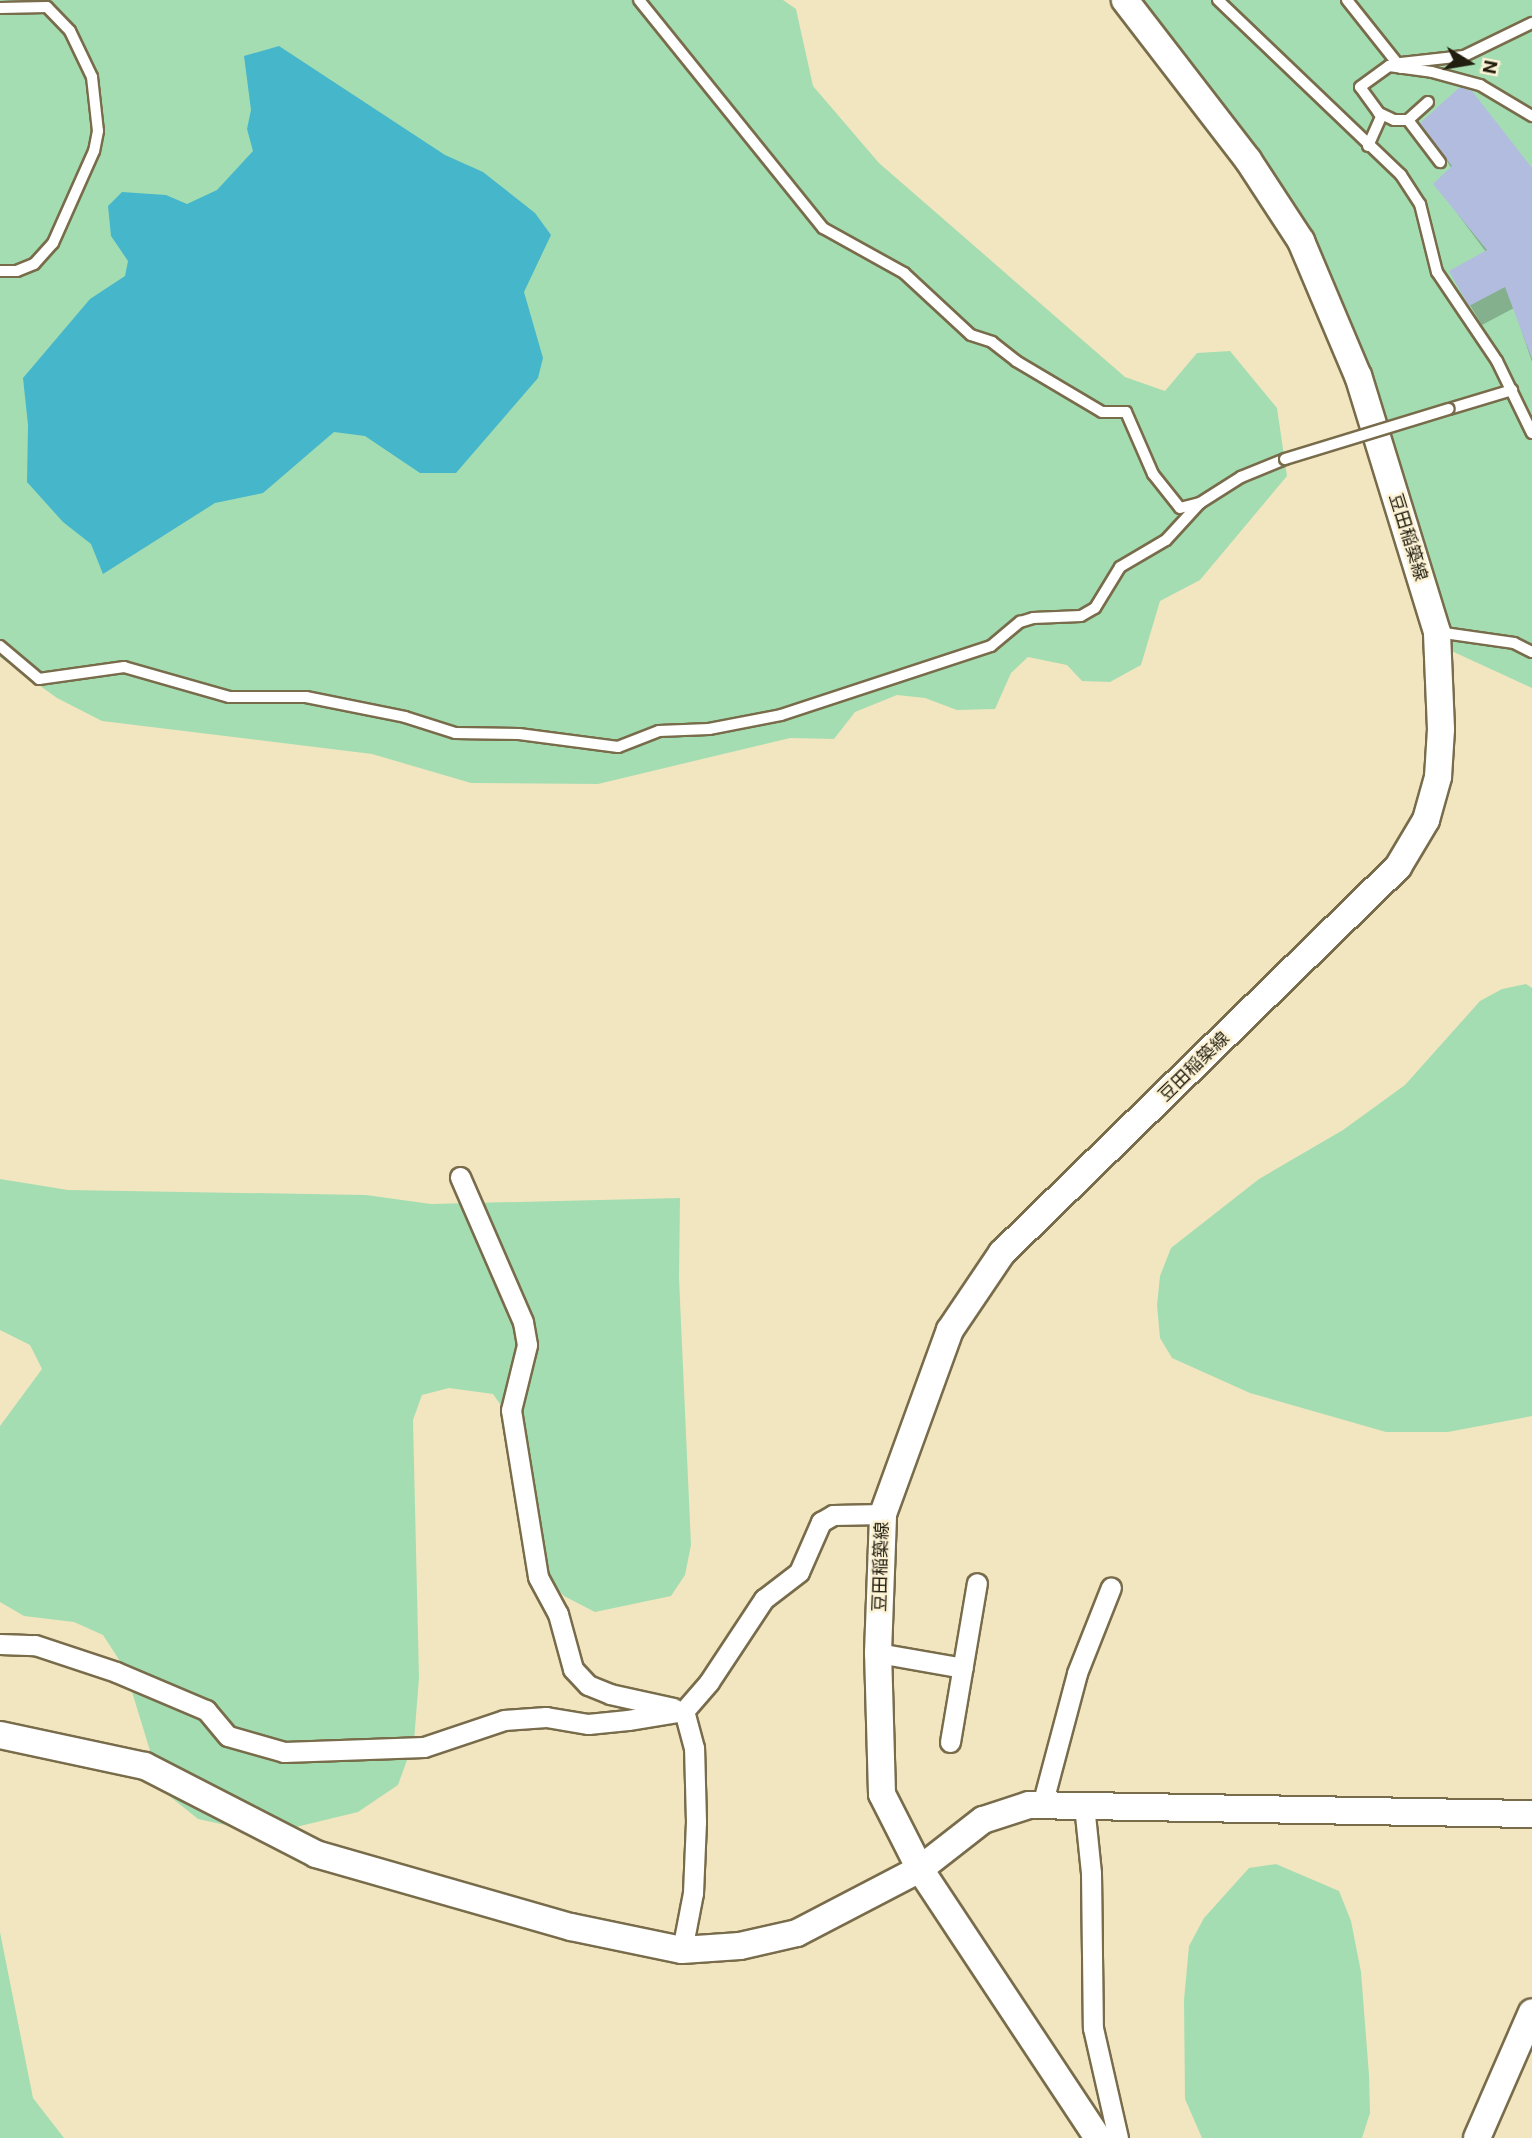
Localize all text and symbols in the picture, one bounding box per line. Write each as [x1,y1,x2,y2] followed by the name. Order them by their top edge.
[1434,28,1504,98] north arrow
[1478,58,1503,76] text: N
[1385,491,1431,583] street label: 豆田稲築線
[1154,1028,1234,1106] street label: 豆田稲築線
[869,1522,893,1612] street label: 豆田稲築線

